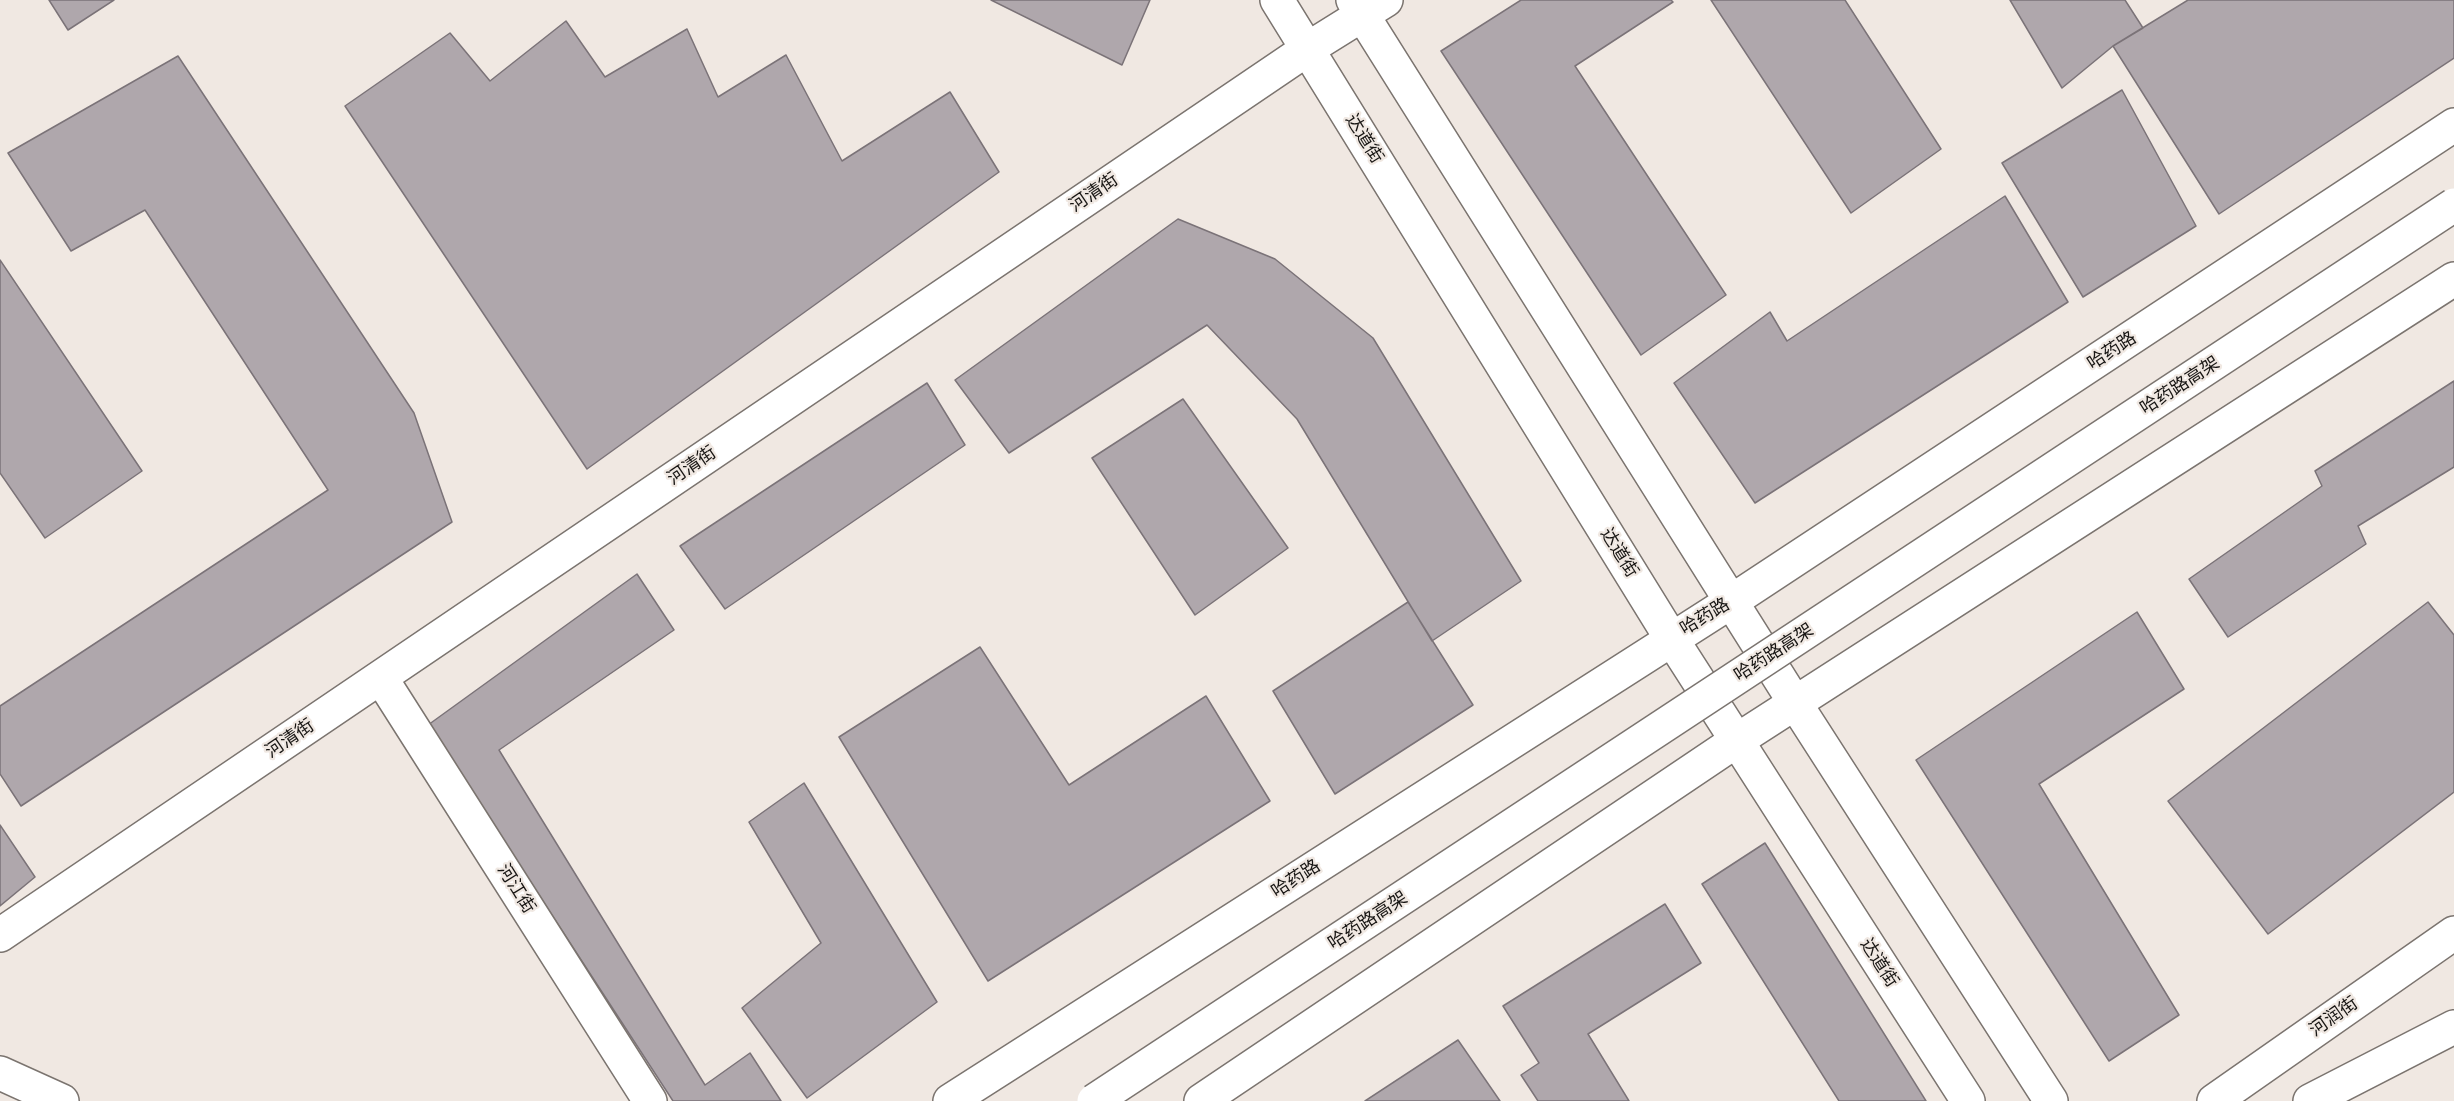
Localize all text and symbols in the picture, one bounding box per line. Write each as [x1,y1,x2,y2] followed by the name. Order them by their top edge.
[1341,110,1387,168] street label: 达道街
[1066,169,1122,217] street label: 河清街
[2083,327,2141,375] street label: 哈药路
[2136,352,2224,420] street label: 哈药路高架
[664,442,720,490] street label: 河清街
[1596,524,1642,582] street label: 达道街
[1676,594,1734,640] street label: 哈药路
[1730,619,1818,687] street label: 哈药路高架
[262,715,318,763] street label: 河清街
[1267,855,1325,903] street label: 哈药路
[493,860,539,918] street label: 河江街
[1324,887,1412,955] street label: 哈药路高架
[1855,934,1903,992] street label: 达道街
[2306,993,2362,1041] street label: 河润街

